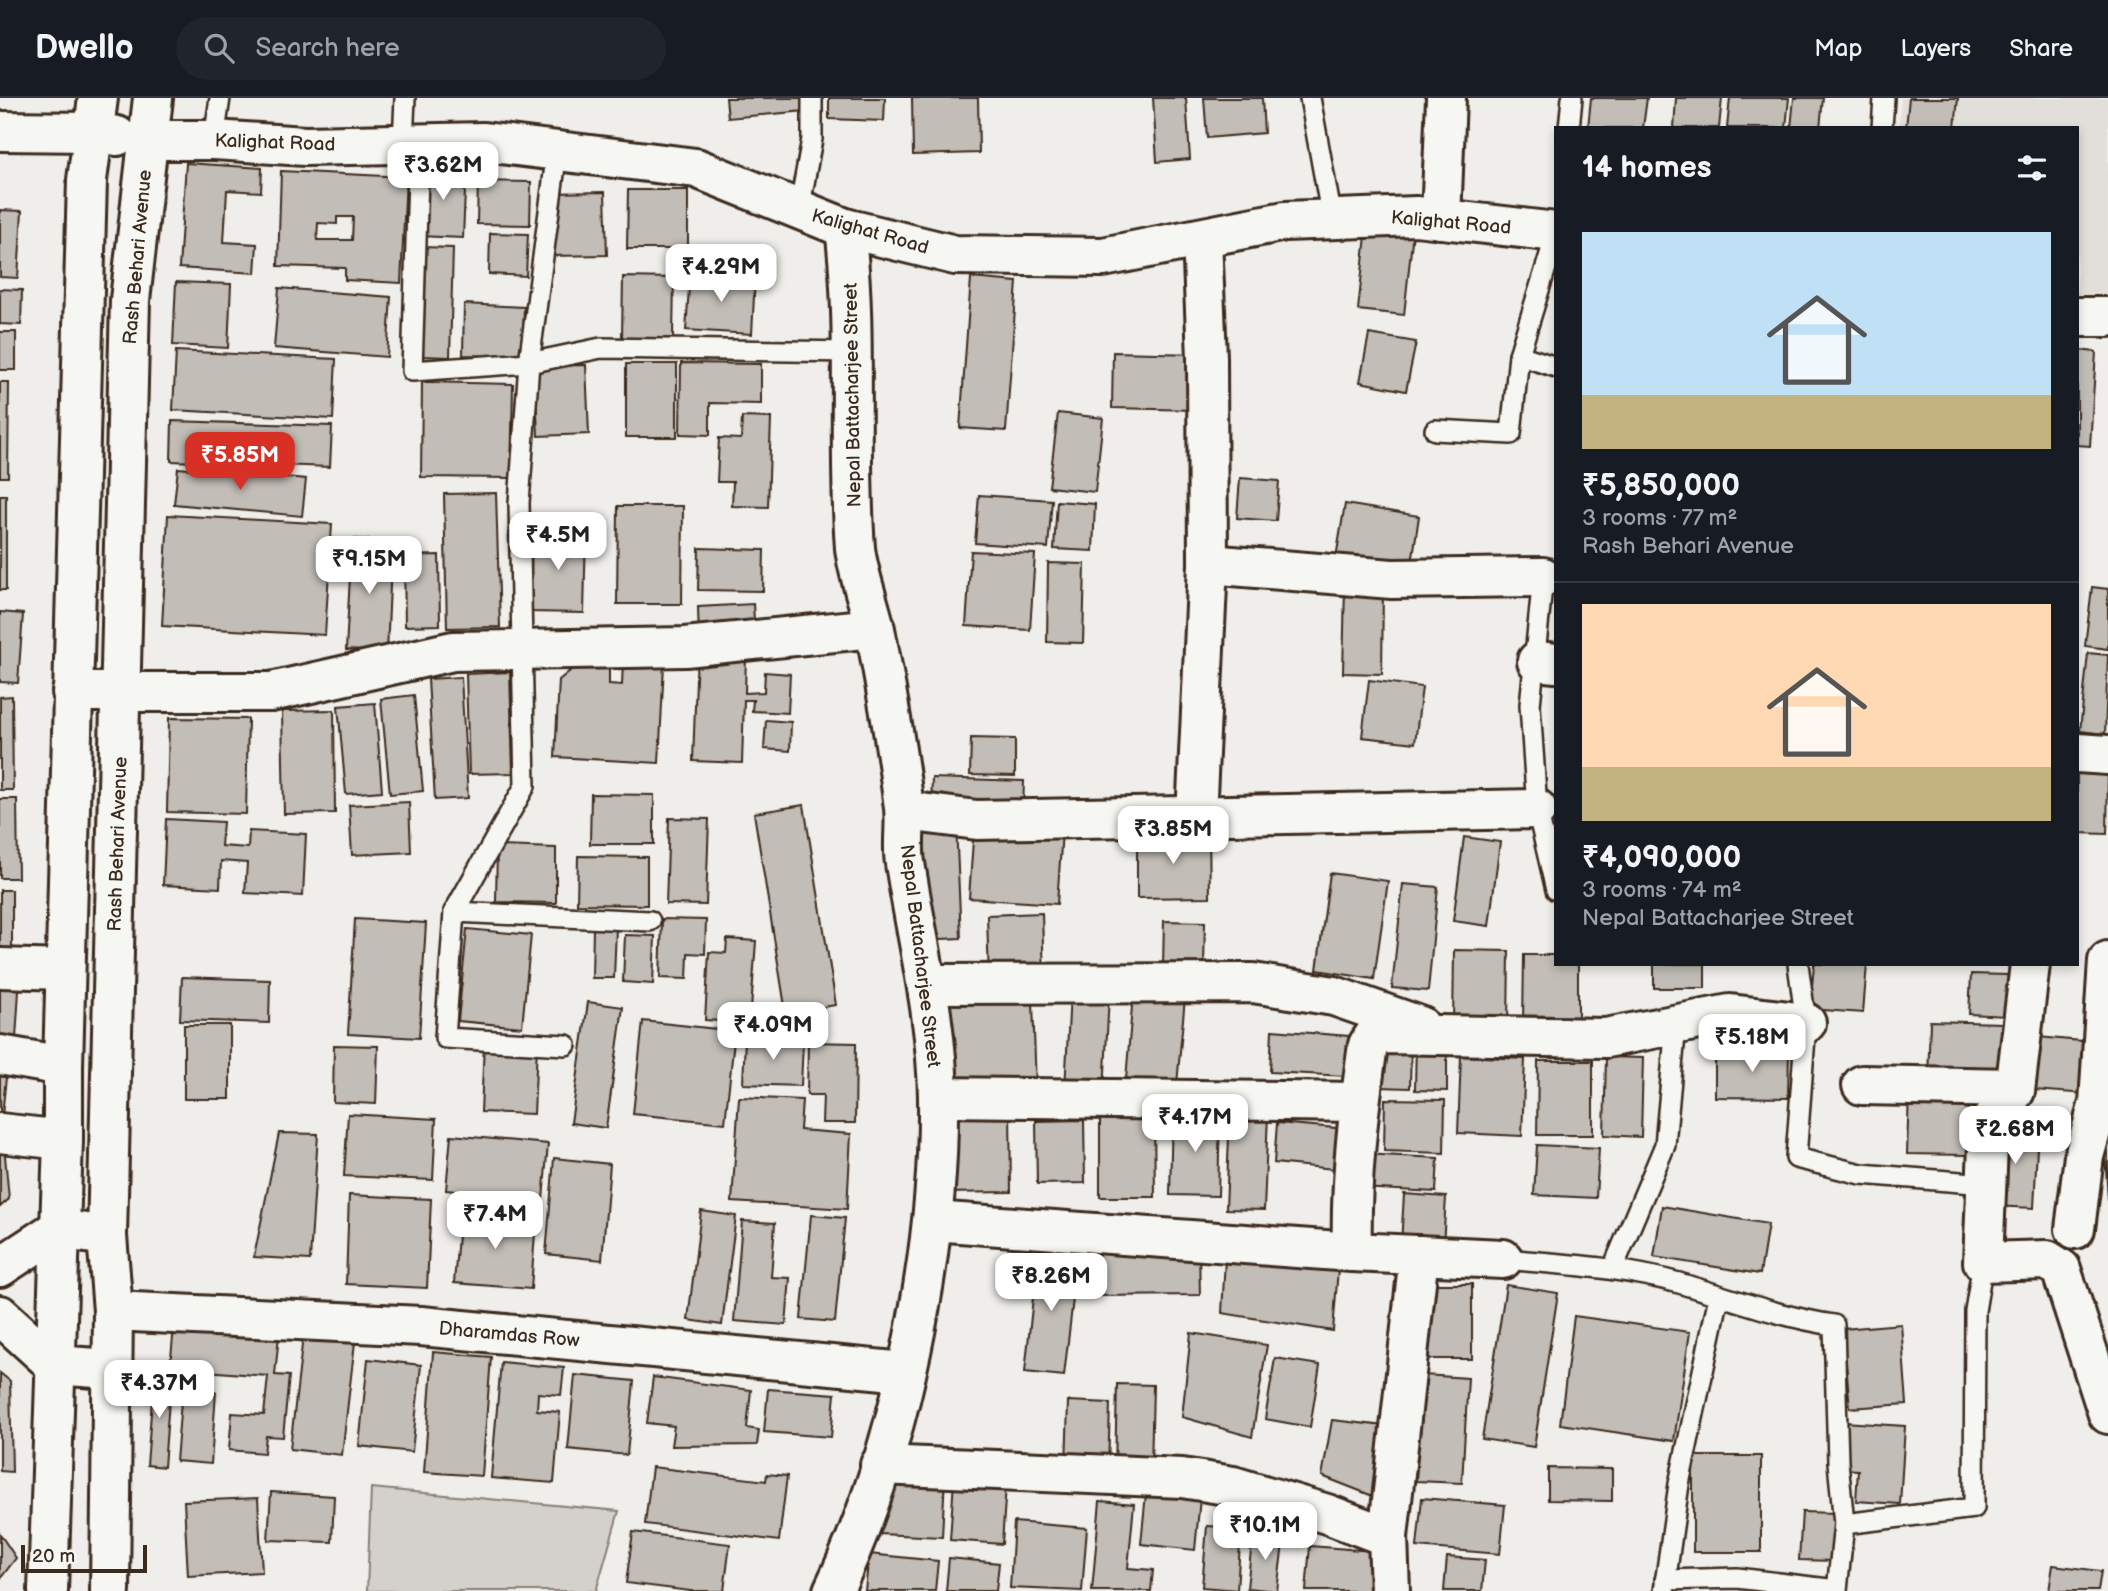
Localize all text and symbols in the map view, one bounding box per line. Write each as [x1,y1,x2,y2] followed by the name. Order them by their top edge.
[176,17,666,80] search box
[35,28,134,68] text: Dwello
[200,29,238,67] icon: search
[256,33,400,64] text: Search here
[1814,34,1862,63] text: Map
[1900,34,1971,63] text: Layers
[2009,34,2073,63] text: Share
[214,129,336,157] street label: Kalighat Road
[386,142,500,202] pin: ₹3.62M
[2013,149,2051,187] icon: filters
[1582,150,1711,186] text: 14 homes
[403,151,483,179] text: ₹3.62M
[119,169,157,345] street label: Rash Behari Avenue
[809,204,931,260] street label: Kalighat Road
[1390,206,1512,240] street label: Kalighat Road
[664,244,778,304] pin: ₹4.29M
[682,253,760,281] text: ₹4.29M
[1754,277,1880,403] icon: home
[840,282,866,507] street label: Nepal Battacharjee Street
[183,432,297,492] pin: ₹5.85M
[201,441,279,469] text: ₹5.85M
[1582,468,1740,504] text: ₹5,850,000
[1582,504,1738,532] text: 3 rooms · 77 m²
[509,512,607,572] pin: ₹4.5M
[526,521,590,549] text: ₹4.5M
[1582,532,1794,560] text: Rash Behari Avenue
[312,536,426,596] pin: ₹9.15M
[332,545,406,573] text: ₹9.15M
[1754,649,1880,775] icon: home
[103,756,133,932] street label: Rash Behari Avenue
[1116,806,1230,866] pin: ₹3.85M
[1134,815,1212,843] text: ₹3.85M
[1582,840,1741,876] text: ₹4,090,000
[895,843,945,1069] street label: Nepal Battacharjee Street
[1582,876,1742,904] text: 3 rooms · 74 m²
[1582,904,1854,932] text: Nepal Battacharjee Street
[716,1002,830,1062] pin: ₹4.09M
[733,1011,813,1039] text: ₹4.09M
[1695,1014,1809,1074] pin: ₹5.18M
[1715,1023,1789,1051] text: ₹5.18M
[1138,1094,1252,1154] pin: ₹4.17M
[1158,1103,1232,1131] text: ₹4.17M
[1958,1107,2072,1166] pin: ₹2.68M
[1975,1115,2055,1143] text: ₹2.68M
[446,1192,544,1251] pin: ₹7.4M
[463,1200,527,1228] text: ₹7.4M
[994,1254,1108,1313] pin: ₹8.26M
[1011,1262,1091,1290] text: ₹8.26M
[438,1317,581,1353] street label: Dharamdas Row
[102,1360,216,1420] pin: ₹4.37M
[120,1369,198,1397] text: ₹4.37M
[1208,1502,1322,1562] pin: ₹10.1M
[1229,1511,1301,1539] text: ₹10.1M
[21,1542,147,1574] scale bar
[32,1545,75,1568] text: 20 m

